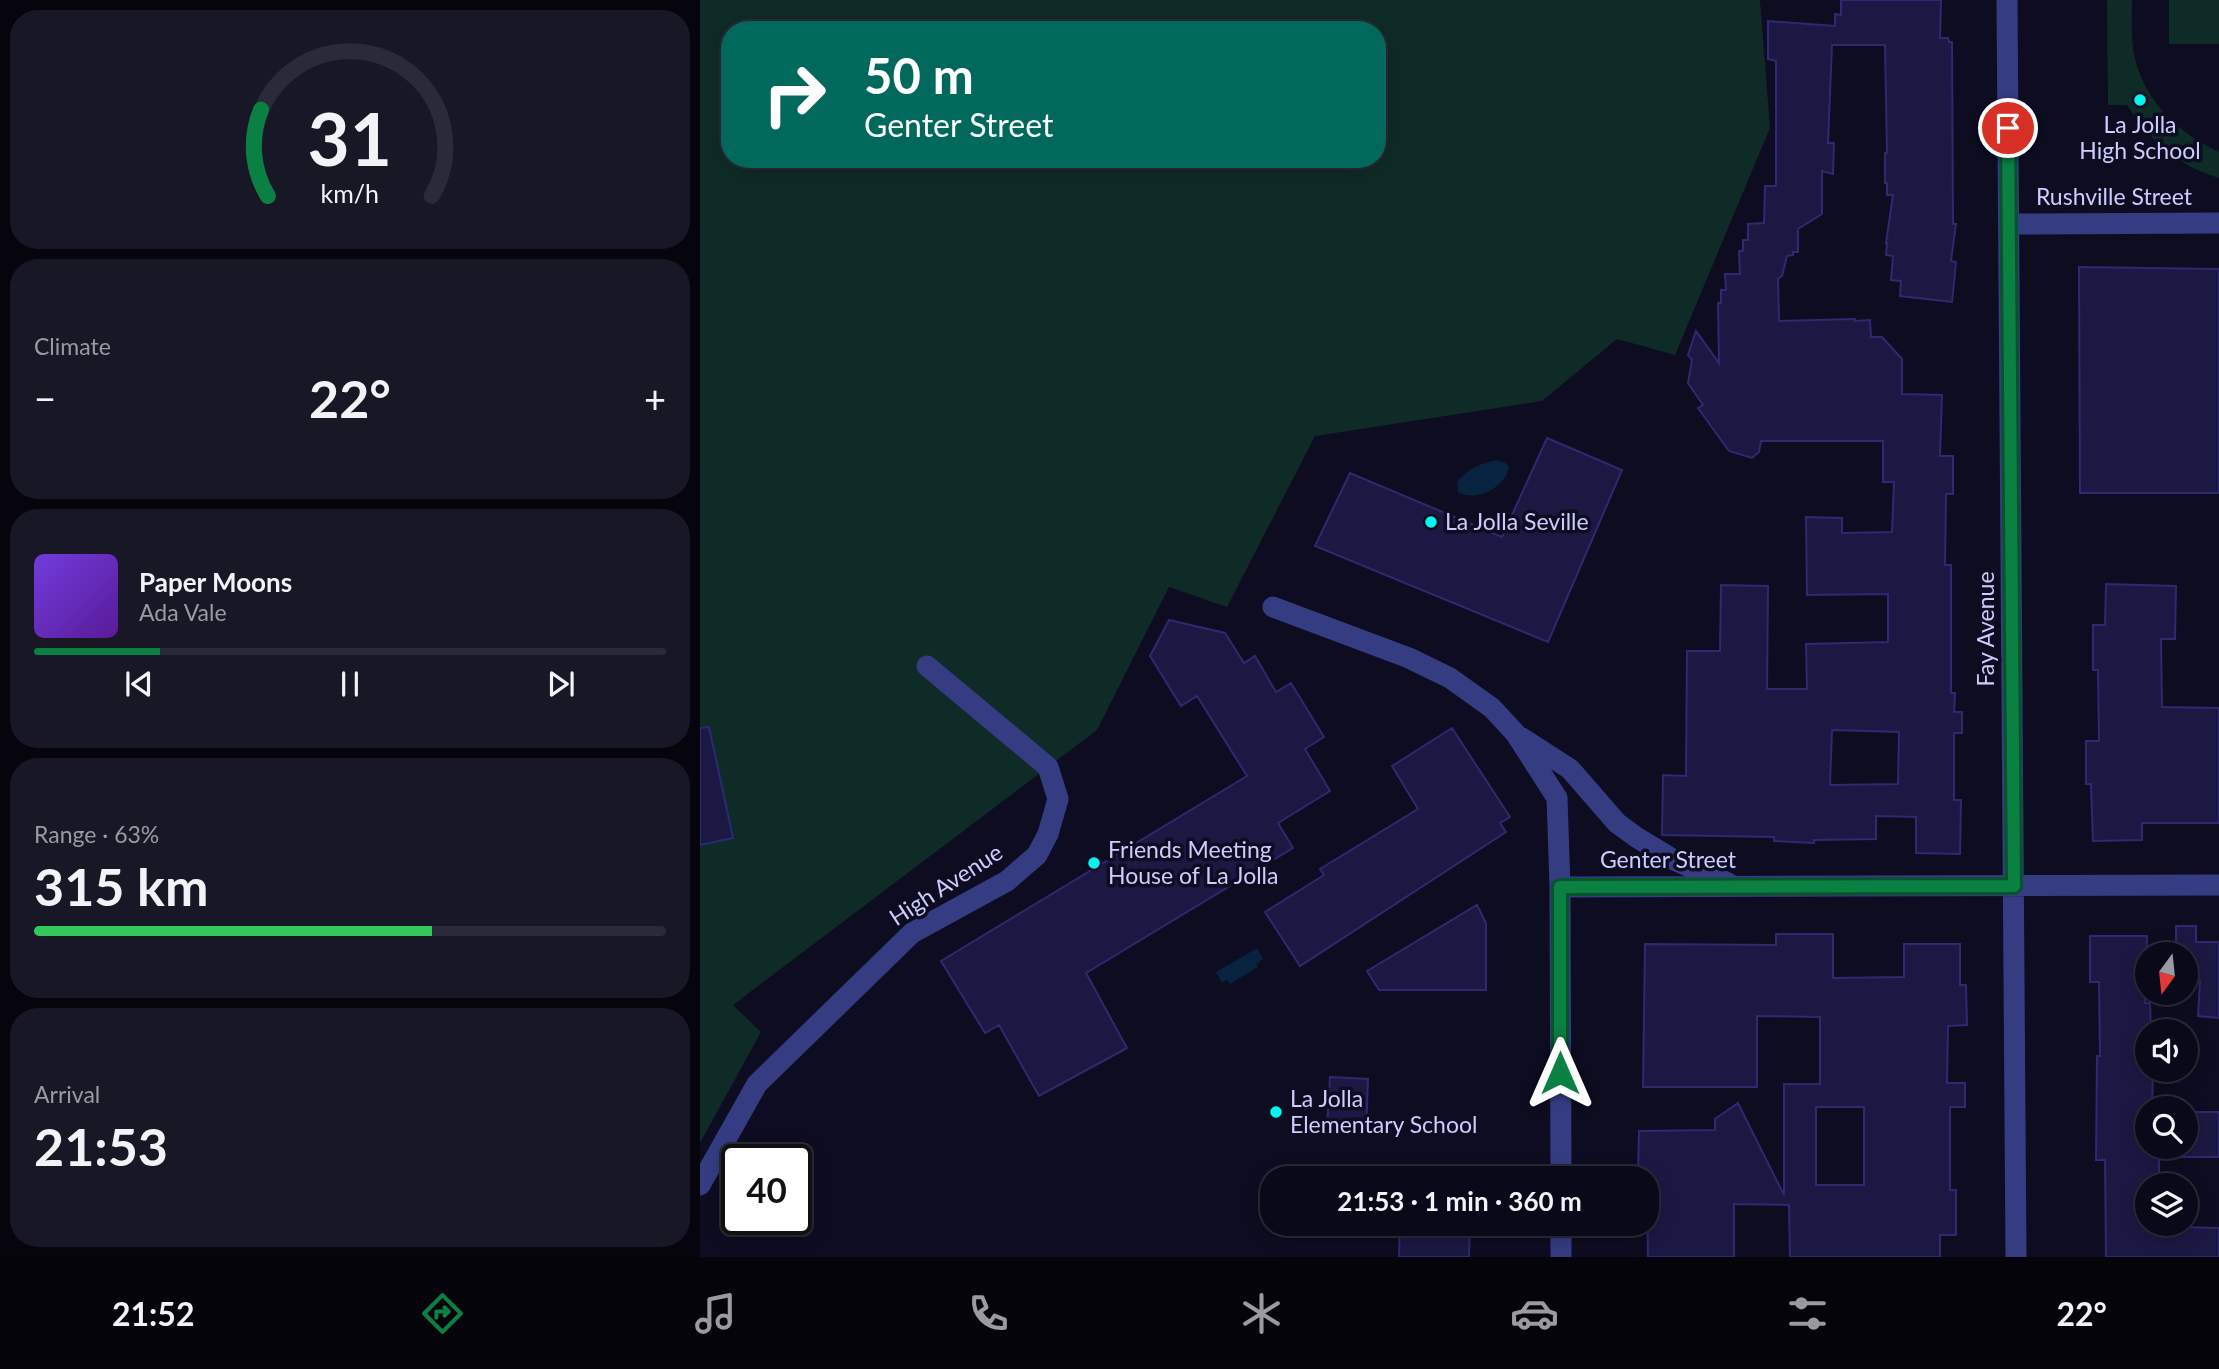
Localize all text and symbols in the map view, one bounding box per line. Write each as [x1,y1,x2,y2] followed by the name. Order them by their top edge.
[864,46,974,104] text: 50 m
[749,49,840,140] icon: right
[2132,92,2148,108] marker: La Jolla High School
[308,94,392,182] text: 31
[1978,98,2038,158] pin
[864,105,1053,144] text: Genter Street
[1989,109,2027,147] icon: arrive
[2079,110,2201,164] place label: La Jolla High School
[321,178,379,208] text: km/h
[2036,182,2193,210] street label: Rushville Street
[34,332,111,360] text: Climate
[309,367,391,429] text: 22°
[34,375,56,421] text: −
[644,375,666,421] text: +
[1445,507,1589,535] place label: La Jolla Seville
[1423,514,1439,530] marker: La Jolla Seville
[139,566,292,598] text: Paper Moons
[1971,571,1999,687] street label: Fay Avenue
[139,598,227,626] text: Ada Vale
[120,665,158,703] icon: previous
[331,665,369,703] icon: pause
[542,665,580,703] icon: next
[34,820,159,848] text: Range · 63%
[1108,835,1278,889] place label: Friends Meeting House of La Jolla
[884,837,1007,931] street label: High Avenue
[1600,845,1737,873] street label: Genter Street
[34,855,208,917] text: 315 km
[1086,855,1102,871] marker: Friends Meeting House of La Jolla
[2135,942,2198,1004] north arrow
[2135,942,2198,1236] map controls
[2135,1019,2198,1082] button: sound
[1523,1036,1597,1110] position arrow
[34,1080,100,1108] text: Arrival
[1290,1084,1477,1138] place label: La Jolla Elementary School
[2135,1096,2198,1159] button: search
[1268,1104,1284,1120] marker: La Jolla Elementary School
[34,1115,168,1177] text: 21:53
[721,1144,812,1235] speed limit sign: 40
[2135,1173,2198,1236] button: layers
[1337,1185,1582,1217] text: 21:53 · 1 min · 360 m
[418,1289,467,1338] icon: directions
[691,1289,740,1338] icon: music
[964,1289,1013,1338] icon: phone
[1237,1289,1286,1338] icon: climate
[1510,1289,1559,1338] icon: car
[1783,1289,1832,1338] icon: filters
[112,1294,194,1333] text: 21:52
[2056,1294,2107,1333] text: 22°

